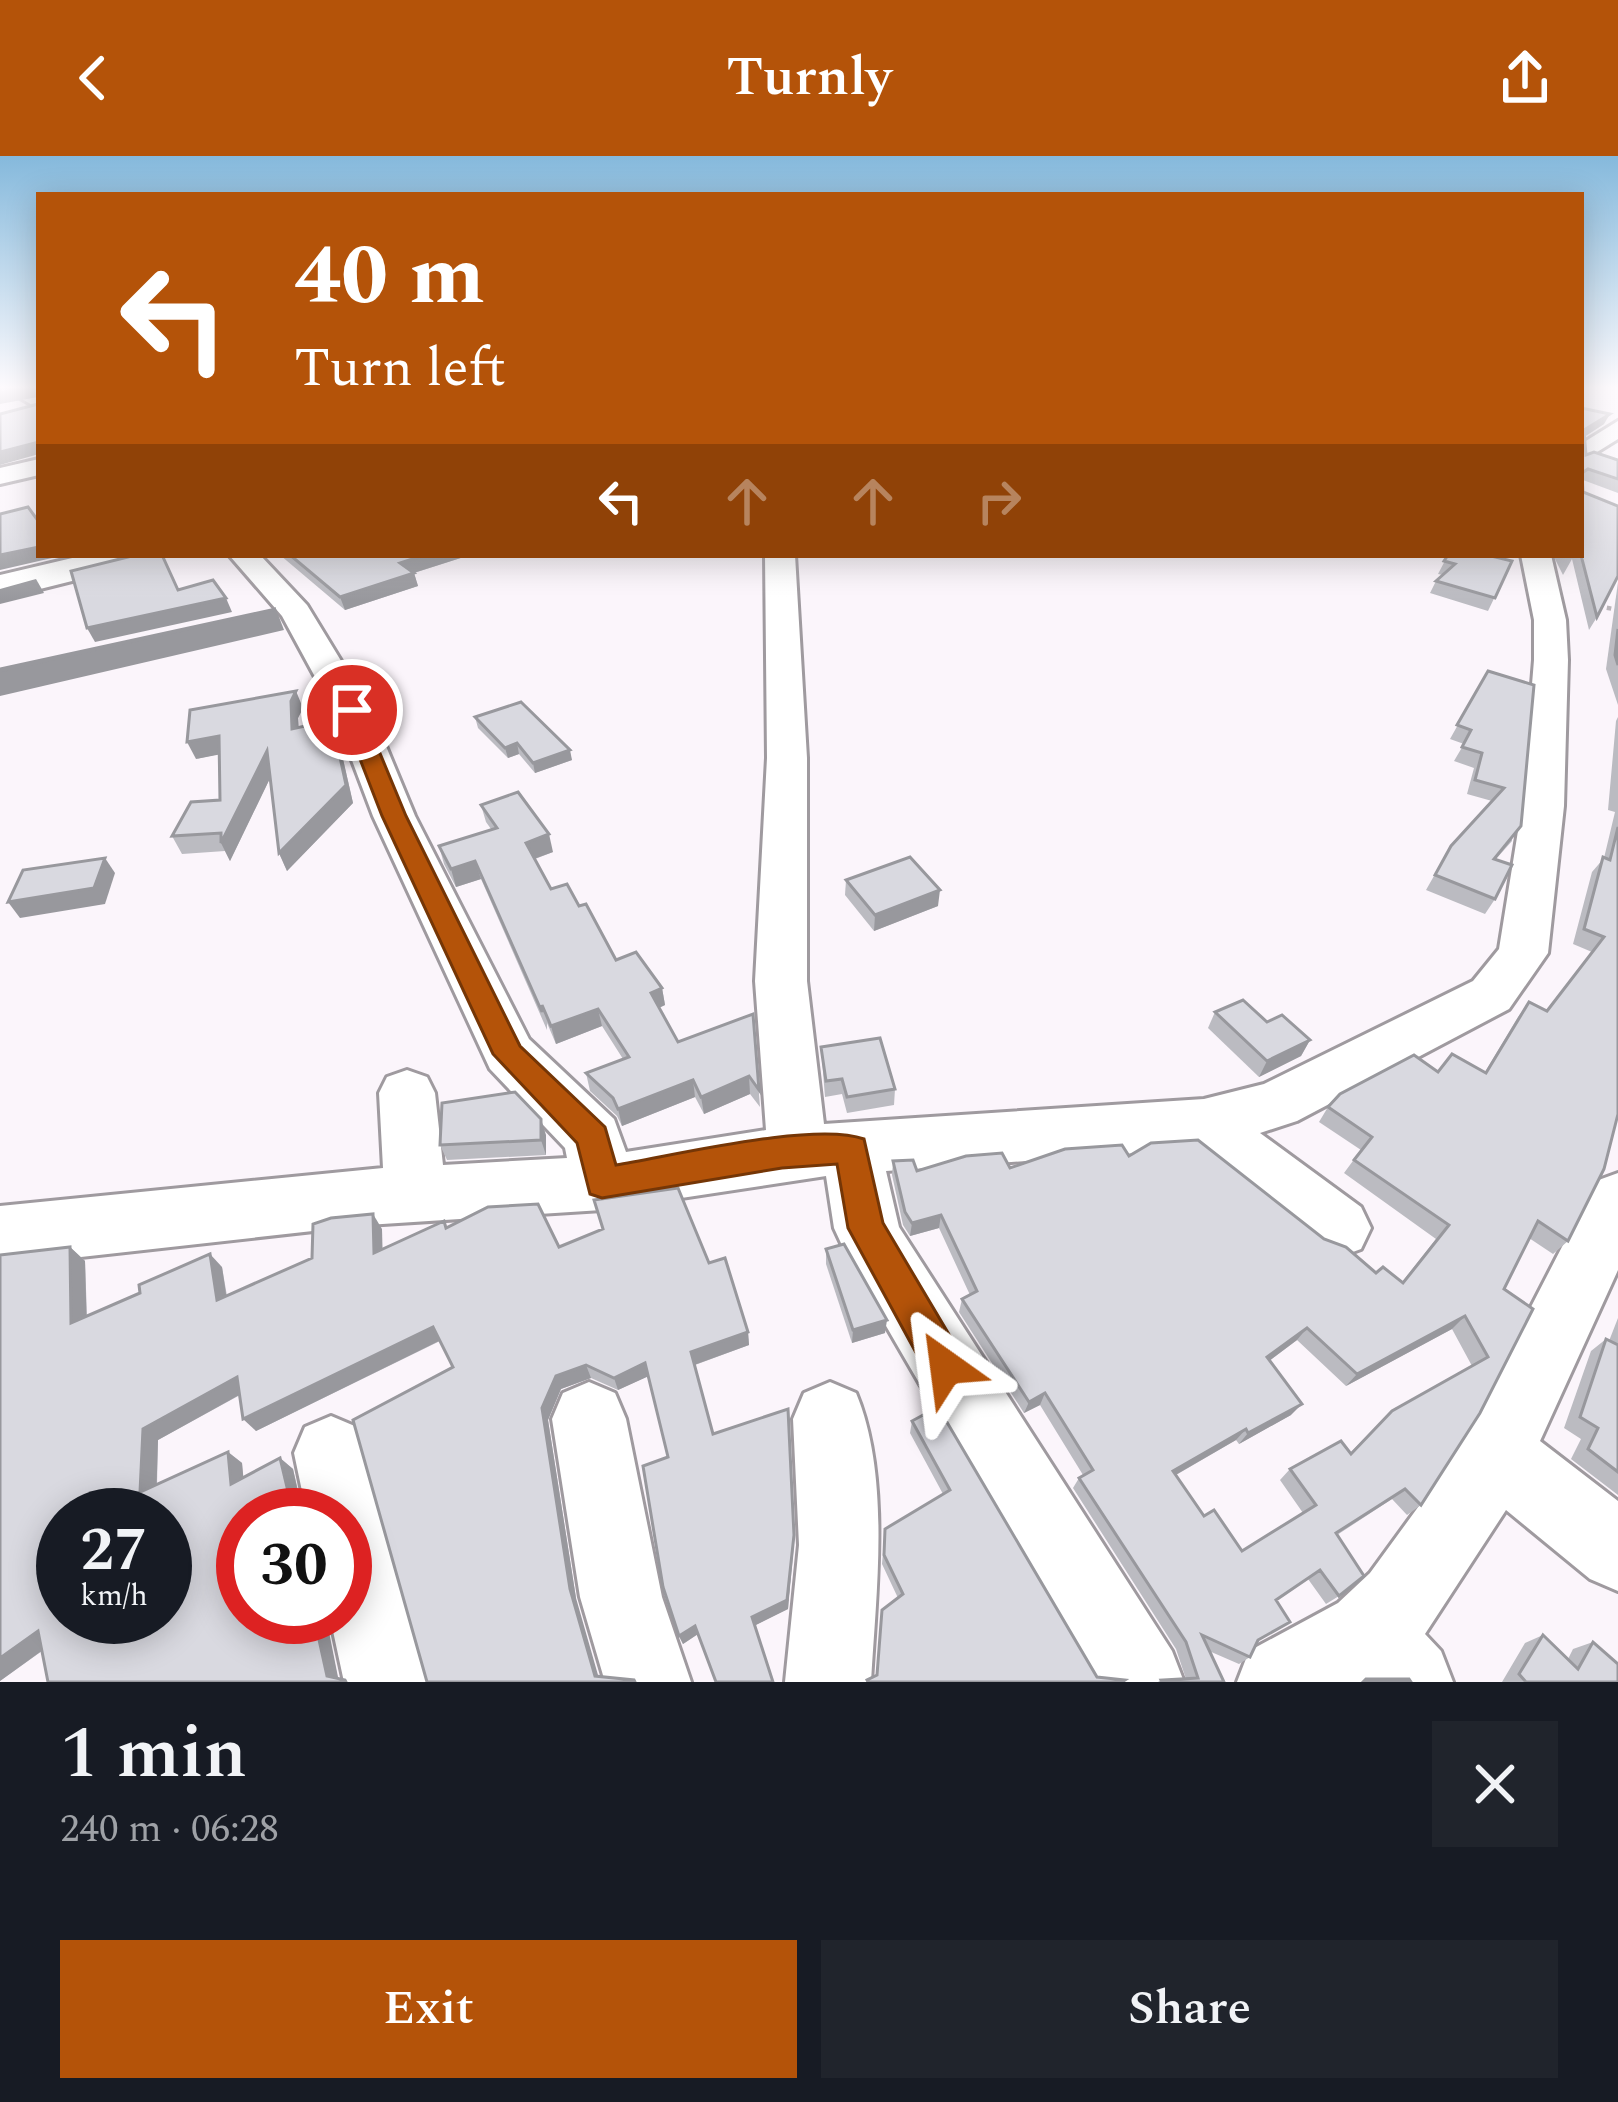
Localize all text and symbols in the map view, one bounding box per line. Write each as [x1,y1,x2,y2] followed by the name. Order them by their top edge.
[726,37,892,119] text: Turnly
[60,45,126,111] icon: back
[1492,45,1558,111] icon: share
[294,213,485,341] text: 40 m
[96,240,252,396] icon: left
[294,328,506,410] text: Turn left
[588,468,654,534] icon: left
[714,468,780,534] icon: ahead
[840,468,906,534] icon: ahead
[966,468,1032,534] icon: right
[301,659,403,761] pin
[319,677,385,743] icon: arrive
[883,1304,1009,1430] position arrow
[216,1488,372,1644] speed limit sign: 30
[80,1505,148,1597] text: 27
[80,1573,148,1619] text: km/h
[60,1700,247,1809] text: 1 min
[1432,1721,1558,1847] button: close
[60,1800,279,1859] text: 240 m · 06:28
[60,1940,797,2078] button: Exit
[821,1940,1558,2078] button: Share

